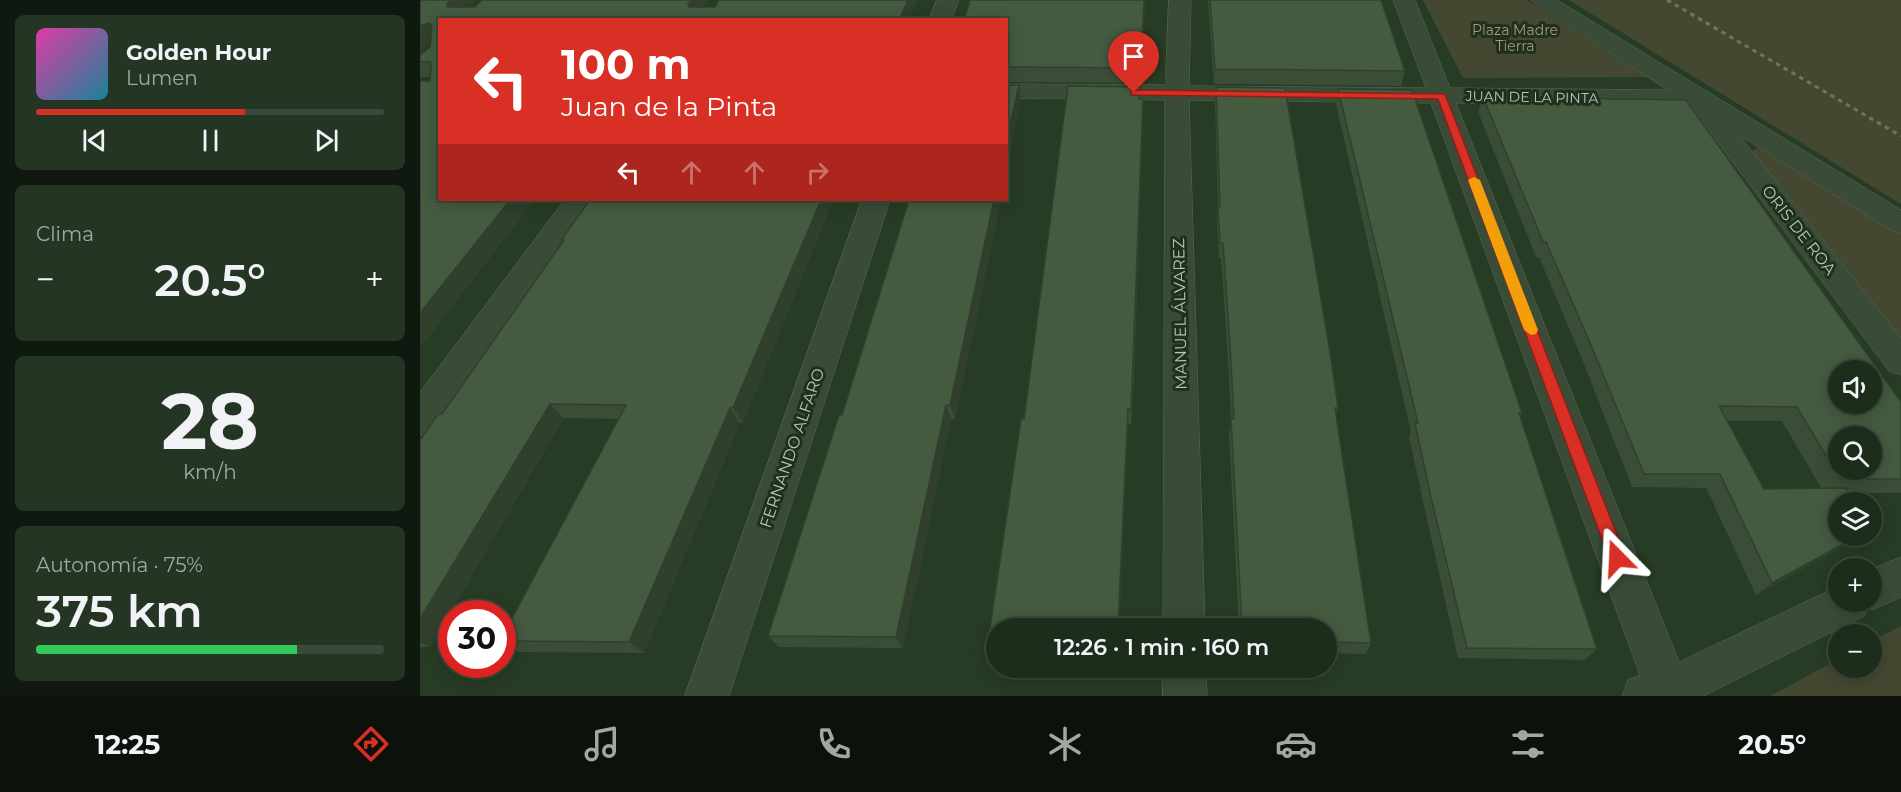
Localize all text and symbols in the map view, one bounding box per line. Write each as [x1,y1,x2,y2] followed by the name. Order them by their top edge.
[1472,21,1558,55] park label: Plaza Madre Tierra
[1108,31,1159,93] pin
[561,38,690,90] text: 100 m
[126,39,271,66] text: Golden Hour
[1117,40,1150,73] icon: arrive
[462,42,540,120] icon: left
[126,66,198,90] text: Lumen
[1465,87,1599,107] street label: JUAN DE LA PINTA
[561,90,777,123] text: Juan de la Pinta
[78,124,111,157] icon: previous
[194,124,227,157] icon: pause
[310,124,343,157] icon: next
[612,156,645,189] icon: left
[675,156,708,189] icon: ahead
[738,156,771,189] icon: ahead
[801,156,834,189] icon: right
[1758,181,1840,279] street label: ORIS DE ROA
[36,222,94,246] text: Clima
[1169,238,1191,390] street label: MANUEL ÁLVAREZ
[154,252,266,307] text: 20.5°
[36,259,55,299] text: −
[365,259,384,299] text: +
[1828,360,1882,678] map controls
[1828,360,1882,414] button: sound
[756,366,828,530] street label: FERNANDO ALFARO
[161,373,259,469] text: 28
[1828,426,1882,480] button: search
[183,460,237,484] text: km/h
[1828,492,1882,546] button: layers
[1585,526,1649,590] position arrow
[36,553,203,577] text: Autonomía · 75%
[1828,558,1882,612] button: +
[36,583,203,638] text: 375 km
[438,600,516,678] speed limit sign: 30
[1828,624,1882,678] button: −
[1054,634,1269,661] text: 12:26 · 1 min · 160 m
[350,723,392,765] icon: directions
[581,723,623,765] icon: music
[813,723,855,765] icon: phone
[1044,723,1086,765] icon: climate
[1275,723,1317,765] icon: car
[1507,723,1549,765] icon: filters
[95,728,160,761] text: 12:25
[1738,728,1806,761] text: 20.5°

